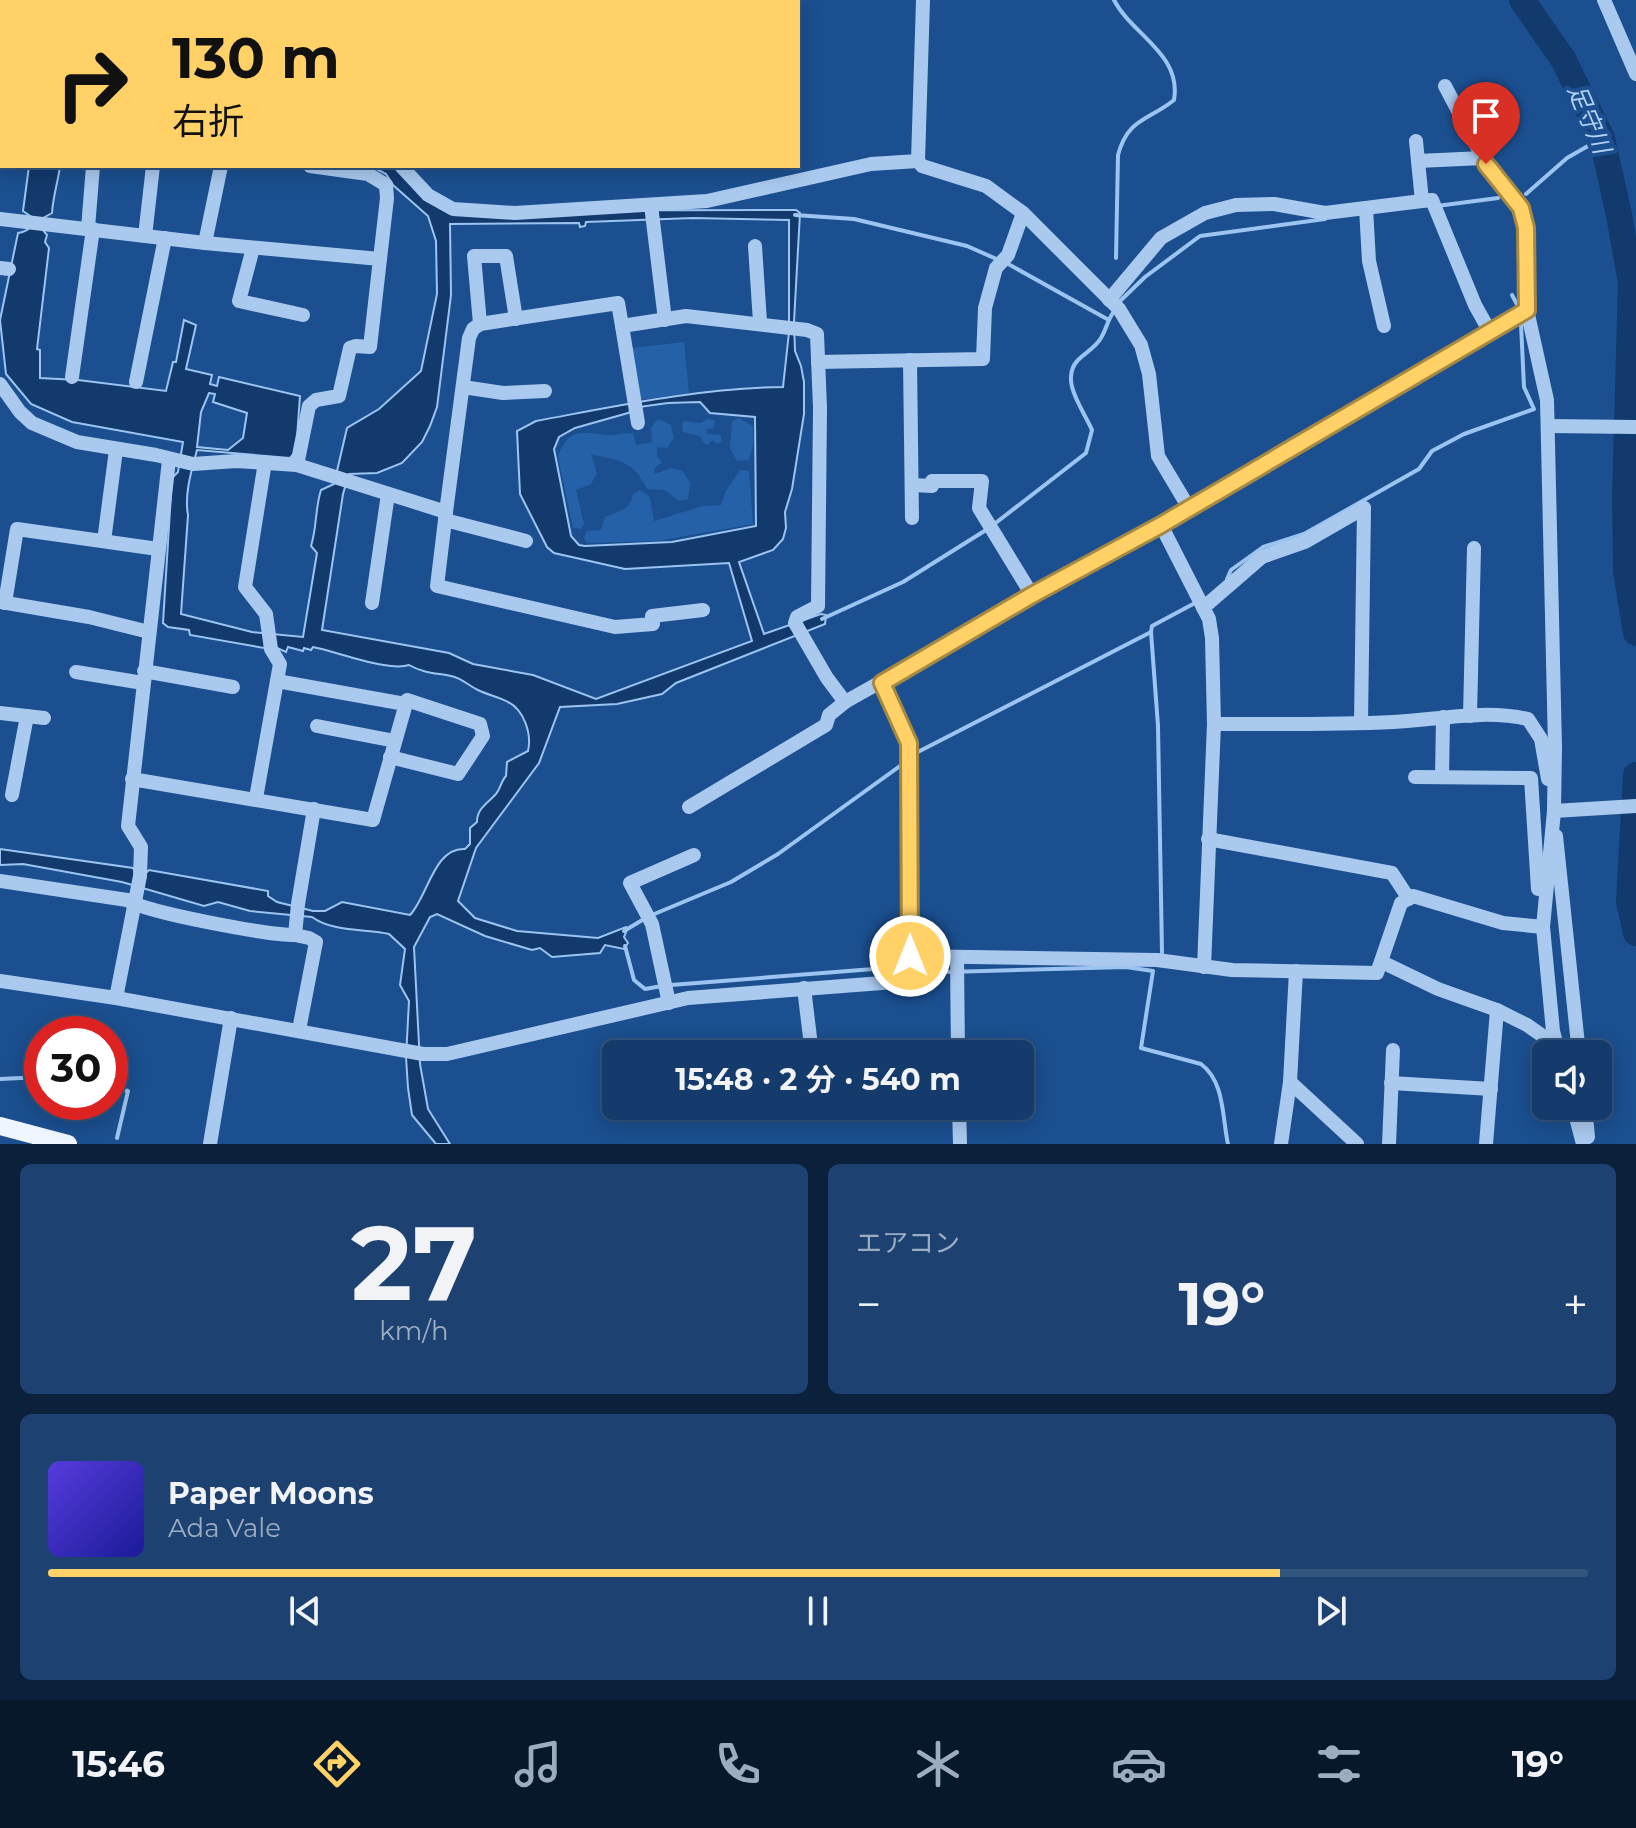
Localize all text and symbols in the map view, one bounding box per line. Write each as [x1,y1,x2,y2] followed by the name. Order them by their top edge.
[172,24,340,92] text: 130 m
[40,32,144,136] icon: right
[1562,80,1618,160] water label: 足守川
[1452,82,1520,164] pin
[1464,94,1508,138] icon: arrive
[172,99,244,143] text: 右折
[868,914,952,998] position arrow
[24,1016,128,1120] speed limit sign: 30
[1532,1040,1612,1120] map controls
[1532,1040,1612,1120] button: sound
[675,1061,961,1098] text: 15:48 · 2 分 · 540 m
[351,1199,477,1326] text: 27
[856,1227,960,1259] text: エアコン
[1179,1267,1265,1340] text: 19°
[856,1277,881,1331] text: −
[1563,1277,1588,1331] text: +
[379,1315,449,1347] text: km/h
[168,1475,374,1512] text: Paper Moons
[168,1512,281,1544] text: Ada Vale
[283,1589,327,1633] icon: previous
[796,1589,840,1633] icon: pause
[1309,1589,1353,1633] icon: next
[309,1736,365,1792] icon: directions
[510,1736,566,1792] icon: music
[710,1736,766,1792] icon: phone
[910,1736,966,1792] icon: climate
[1111,1736,1167,1792] icon: car
[1311,1736,1367,1792] icon: filters
[72,1742,165,1786] text: 15:46
[1512,1742,1564,1786] text: 19°

